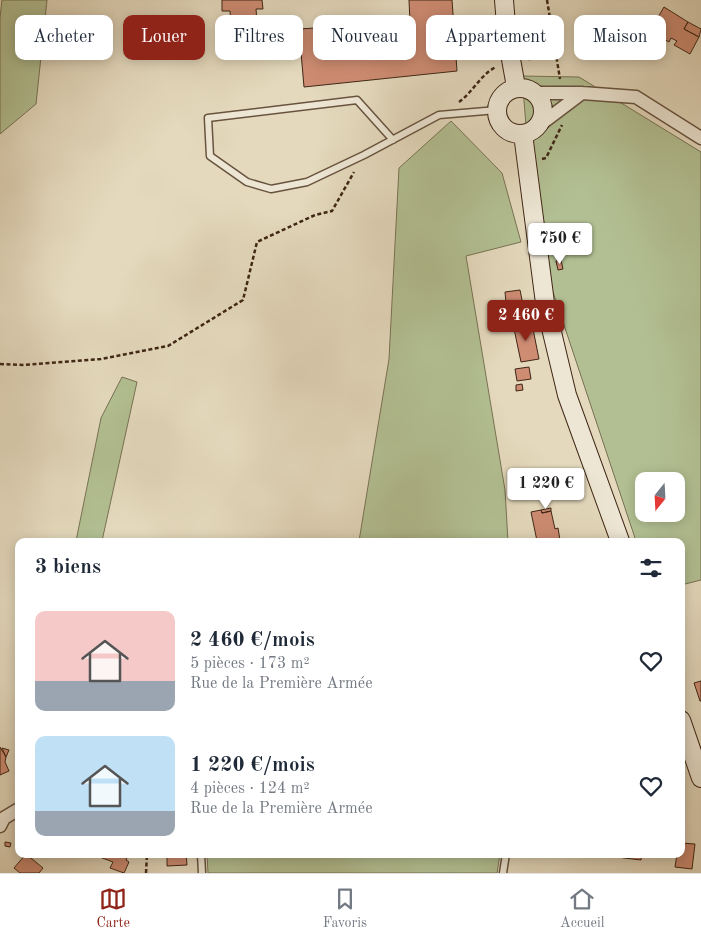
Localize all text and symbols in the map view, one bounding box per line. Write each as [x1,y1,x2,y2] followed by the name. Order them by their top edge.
[15,15,113,60] chip: Acheter
[123,15,205,60] chip: Louer
[215,15,303,60] chip: Filtres
[313,15,416,60] chip: Nouveau
[426,15,564,60] chip: Appartement
[574,15,666,60] chip: Maison
[525,222,595,265] pin: 750 €
[539,231,581,247] text: 750 €
[480,300,572,342] pin: 2 460 €
[498,308,554,324] text: 2 460 €
[500,468,592,510] pin: 1 220 €
[635,472,685,522] north arrow
[635,472,685,522] map controls
[518,476,574,492] text: 1 220 €
[637,554,665,582] icon: filters
[35,557,101,578] text: 3 biens
[190,630,315,651] text: 2 460 €/mois
[75,631,135,691] icon: home
[637,647,665,675] icon: heart
[190,656,310,672] text: 5 pièces · 173 m²
[190,676,373,692] text: Rue de la Première Armée
[190,755,315,776] text: 1 220 €/mois
[75,756,135,816] icon: home
[637,772,665,800] icon: heart
[190,781,310,797] text: 4 pièces · 124 m²
[190,801,373,817] text: Rue de la Première Armée
[96,885,130,932] tab: Carte
[323,885,367,932] tab: Favoris
[560,885,604,932] tab: Accueil

